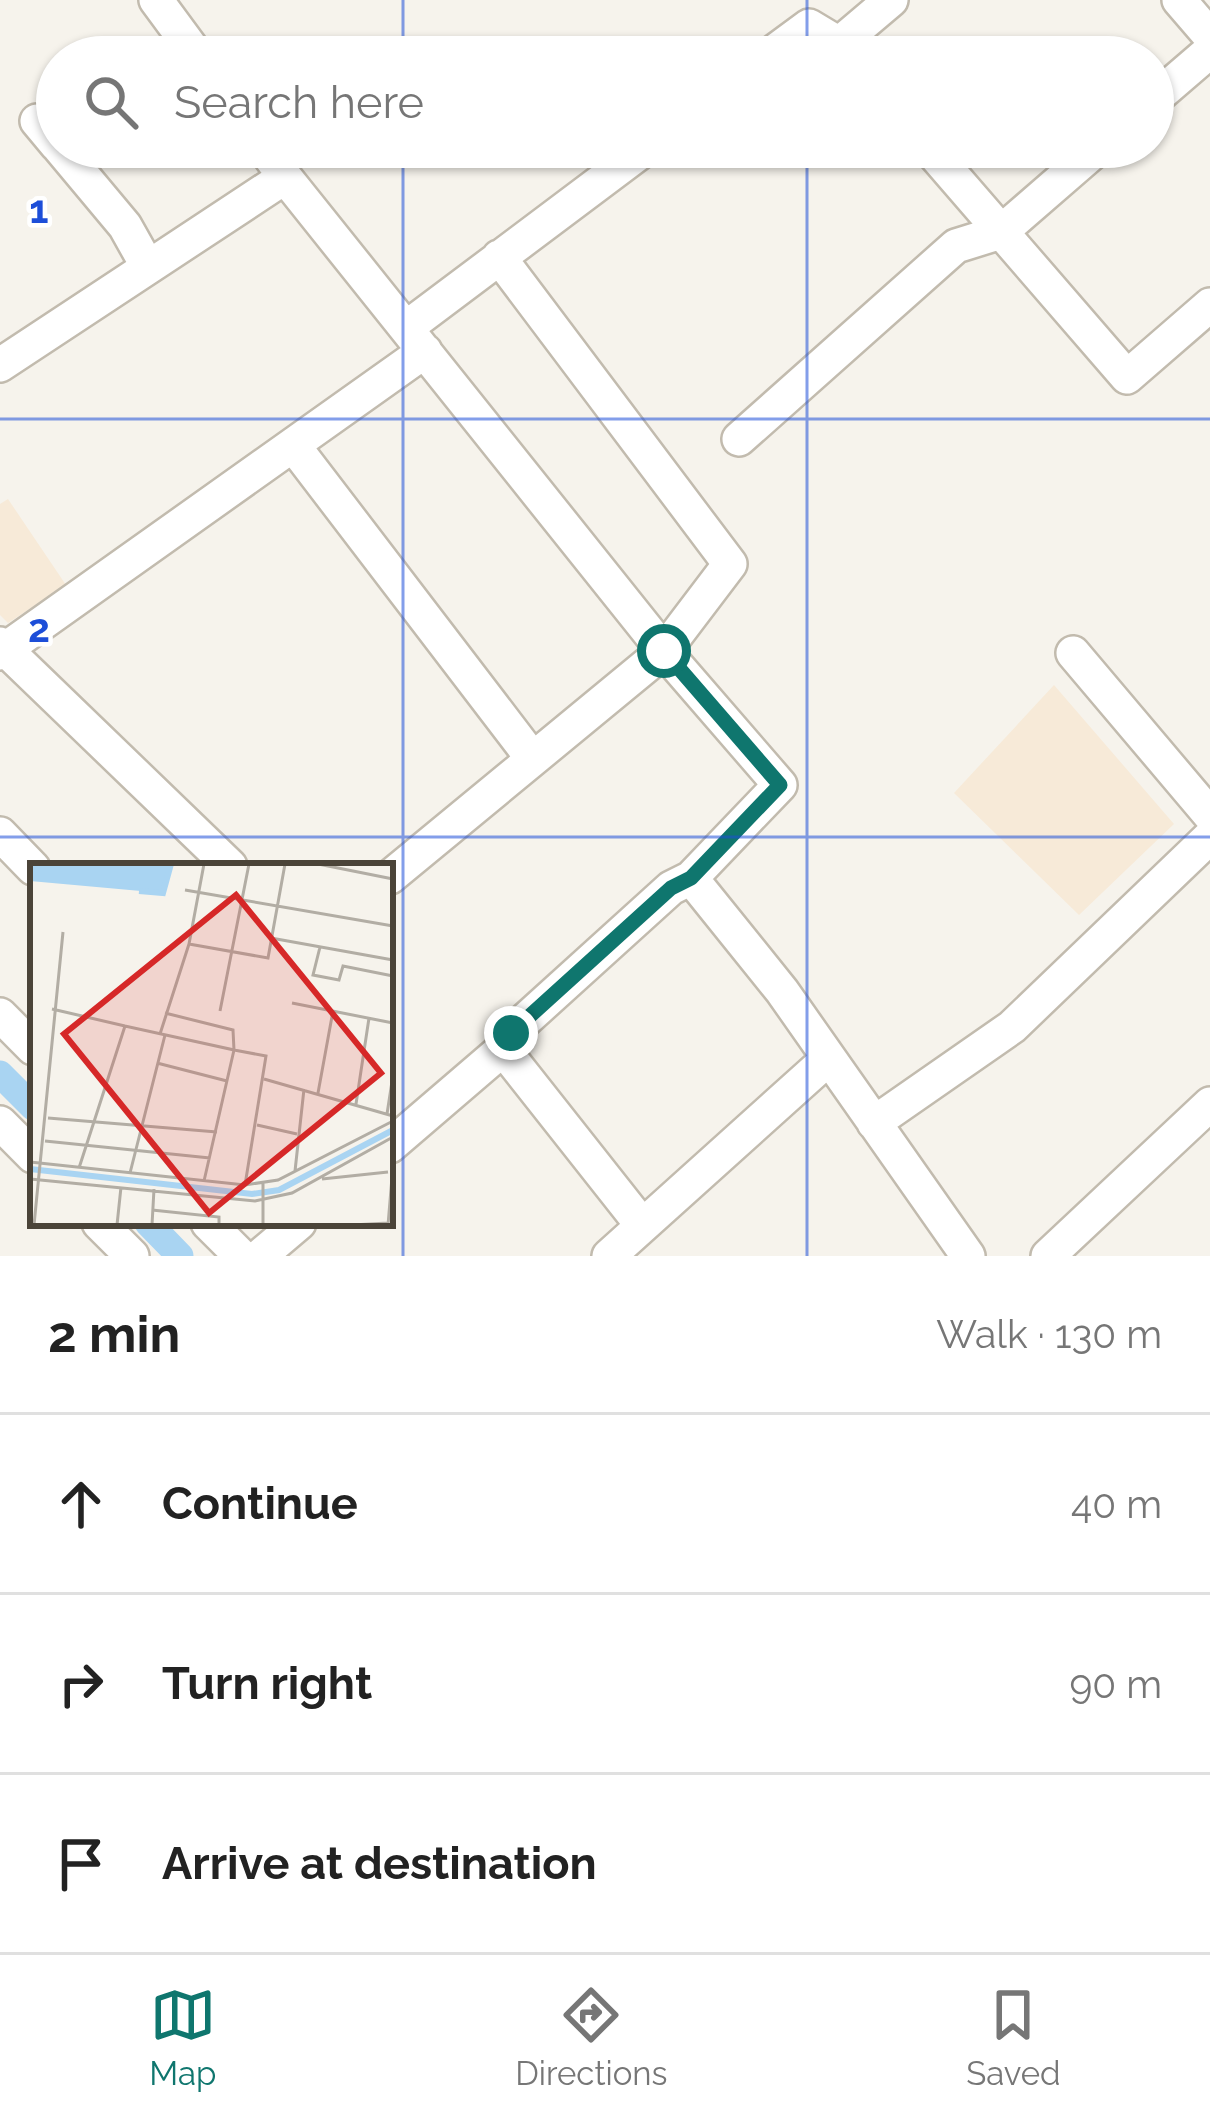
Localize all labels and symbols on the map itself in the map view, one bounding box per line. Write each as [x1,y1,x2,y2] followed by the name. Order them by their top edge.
[29,186,49,232] text: 1
[28,605,50,651] text: 2
[637,624,691,678] route start
[30,863,393,1226] inset map
[484,1006,538,1060] route end

